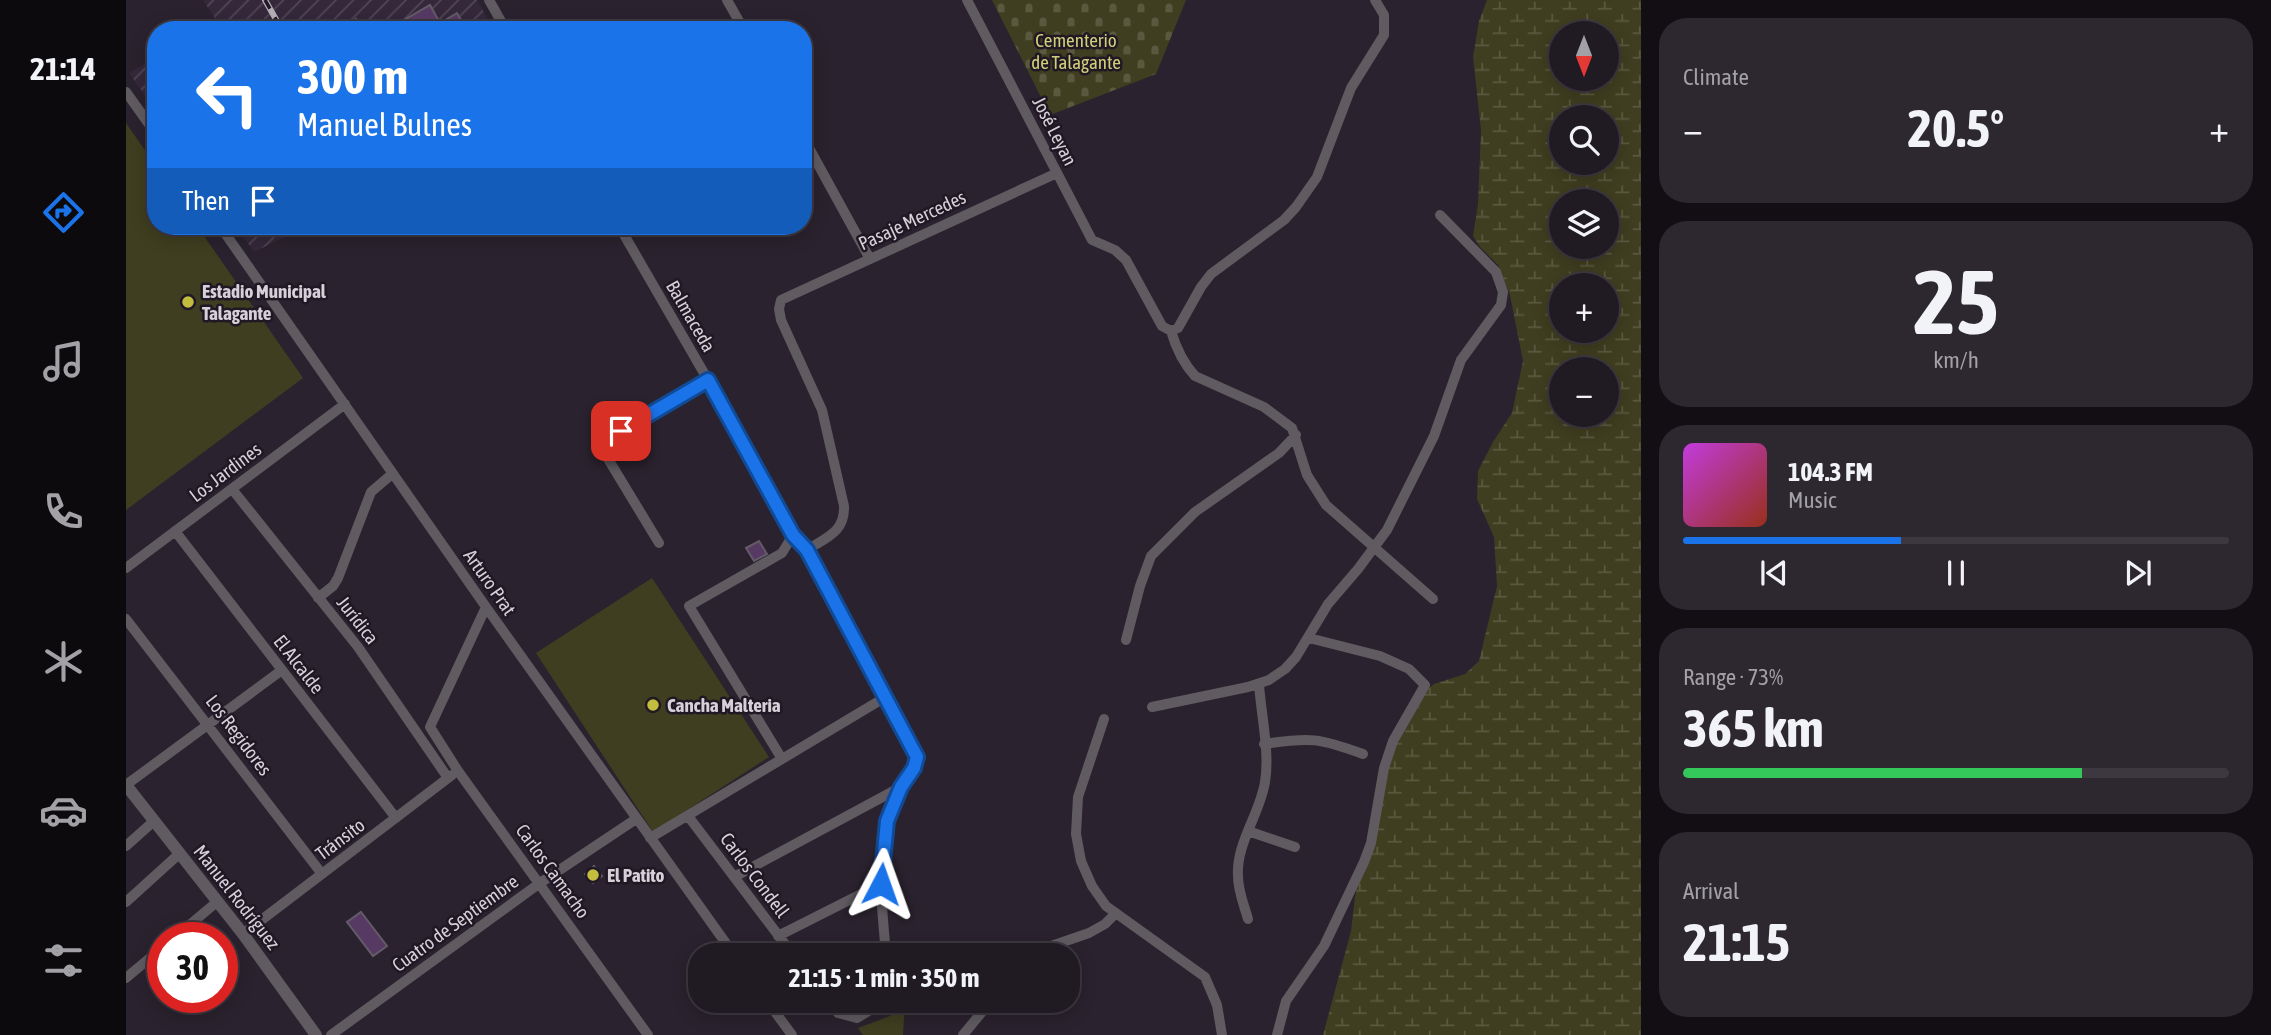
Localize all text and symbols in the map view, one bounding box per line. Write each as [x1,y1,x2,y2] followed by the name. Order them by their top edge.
[1549,21,1619,91] north arrow
[1549,21,1619,427] map controls
[1031,29,1121,73] park label: Cementerio de Talagante
[297,48,408,104] text: 300 m
[182,49,273,140] icon: left
[30,50,96,87] text: 21:14
[1683,64,1749,90] text: Climate
[1028,93,1082,169] street label: José Leyan
[1908,98,2004,158] text: 20.5°
[1549,105,1619,175] button: search
[297,106,472,143] text: Manuel Bulnes
[1683,107,1703,150] text: −
[2209,107,2229,150] text: +
[244,182,282,220] icon: arrive
[855,185,969,254] street label: Pasaje Mercedes
[182,186,230,216] text: Then
[39,188,88,237] icon: directions
[1549,189,1619,259] button: layers
[1913,249,1999,353] text: 25
[1549,273,1619,343] button: +
[662,276,720,356] street label: Balmaceda
[202,280,327,324] place label: Estadio Municipal Talagante
[180,294,196,310] marker: Estadio Municipal Talagante
[39,337,88,386] icon: music
[1933,347,1979,373] text: km/h
[1549,357,1619,427] button: −
[591,401,651,461] pin
[602,412,640,450] icon: arrive
[185,438,265,506] street label: Los Jardines
[1788,457,1873,487] text: 104.3 FM
[39,487,88,536] icon: phone
[1788,487,1836,513] text: Music
[459,545,521,619] street label: Arturo Prat
[1755,554,1793,592] icon: previous
[1937,554,1975,592] icon: pause
[2119,554,2157,592] icon: next
[333,592,383,648] street label: Jurídica
[269,630,329,698] street label: El Alcalde
[39,637,88,686] icon: climate
[1683,664,1783,690] text: Range · 73%
[202,690,277,780] street label: Los Regidores
[667,694,781,716] place label: Cancha Malteria
[645,697,661,713] marker: Cancha Malteria
[1683,698,1824,758] text: 365 km
[39,786,88,835] icon: car
[311,813,369,865] street label: Tránsito
[511,820,595,922] street label: Carlos Camacho
[716,828,794,922] street label: Carlos Condell
[189,840,285,954] street label: Manuel Rodríguez
[844,847,918,921] position arrow
[607,864,665,886] place label: El Patito
[585,867,601,883] marker: El Patito
[388,870,522,976] street label: Cuatro de Septiembre
[1683,878,1739,904] text: Arrival
[1683,912,1790,972] text: 21:15
[147,922,238,1013] speed limit sign: 30
[39,936,88,985] icon: filters
[789,963,979,993] text: 21:15 · 1 min · 350 m

